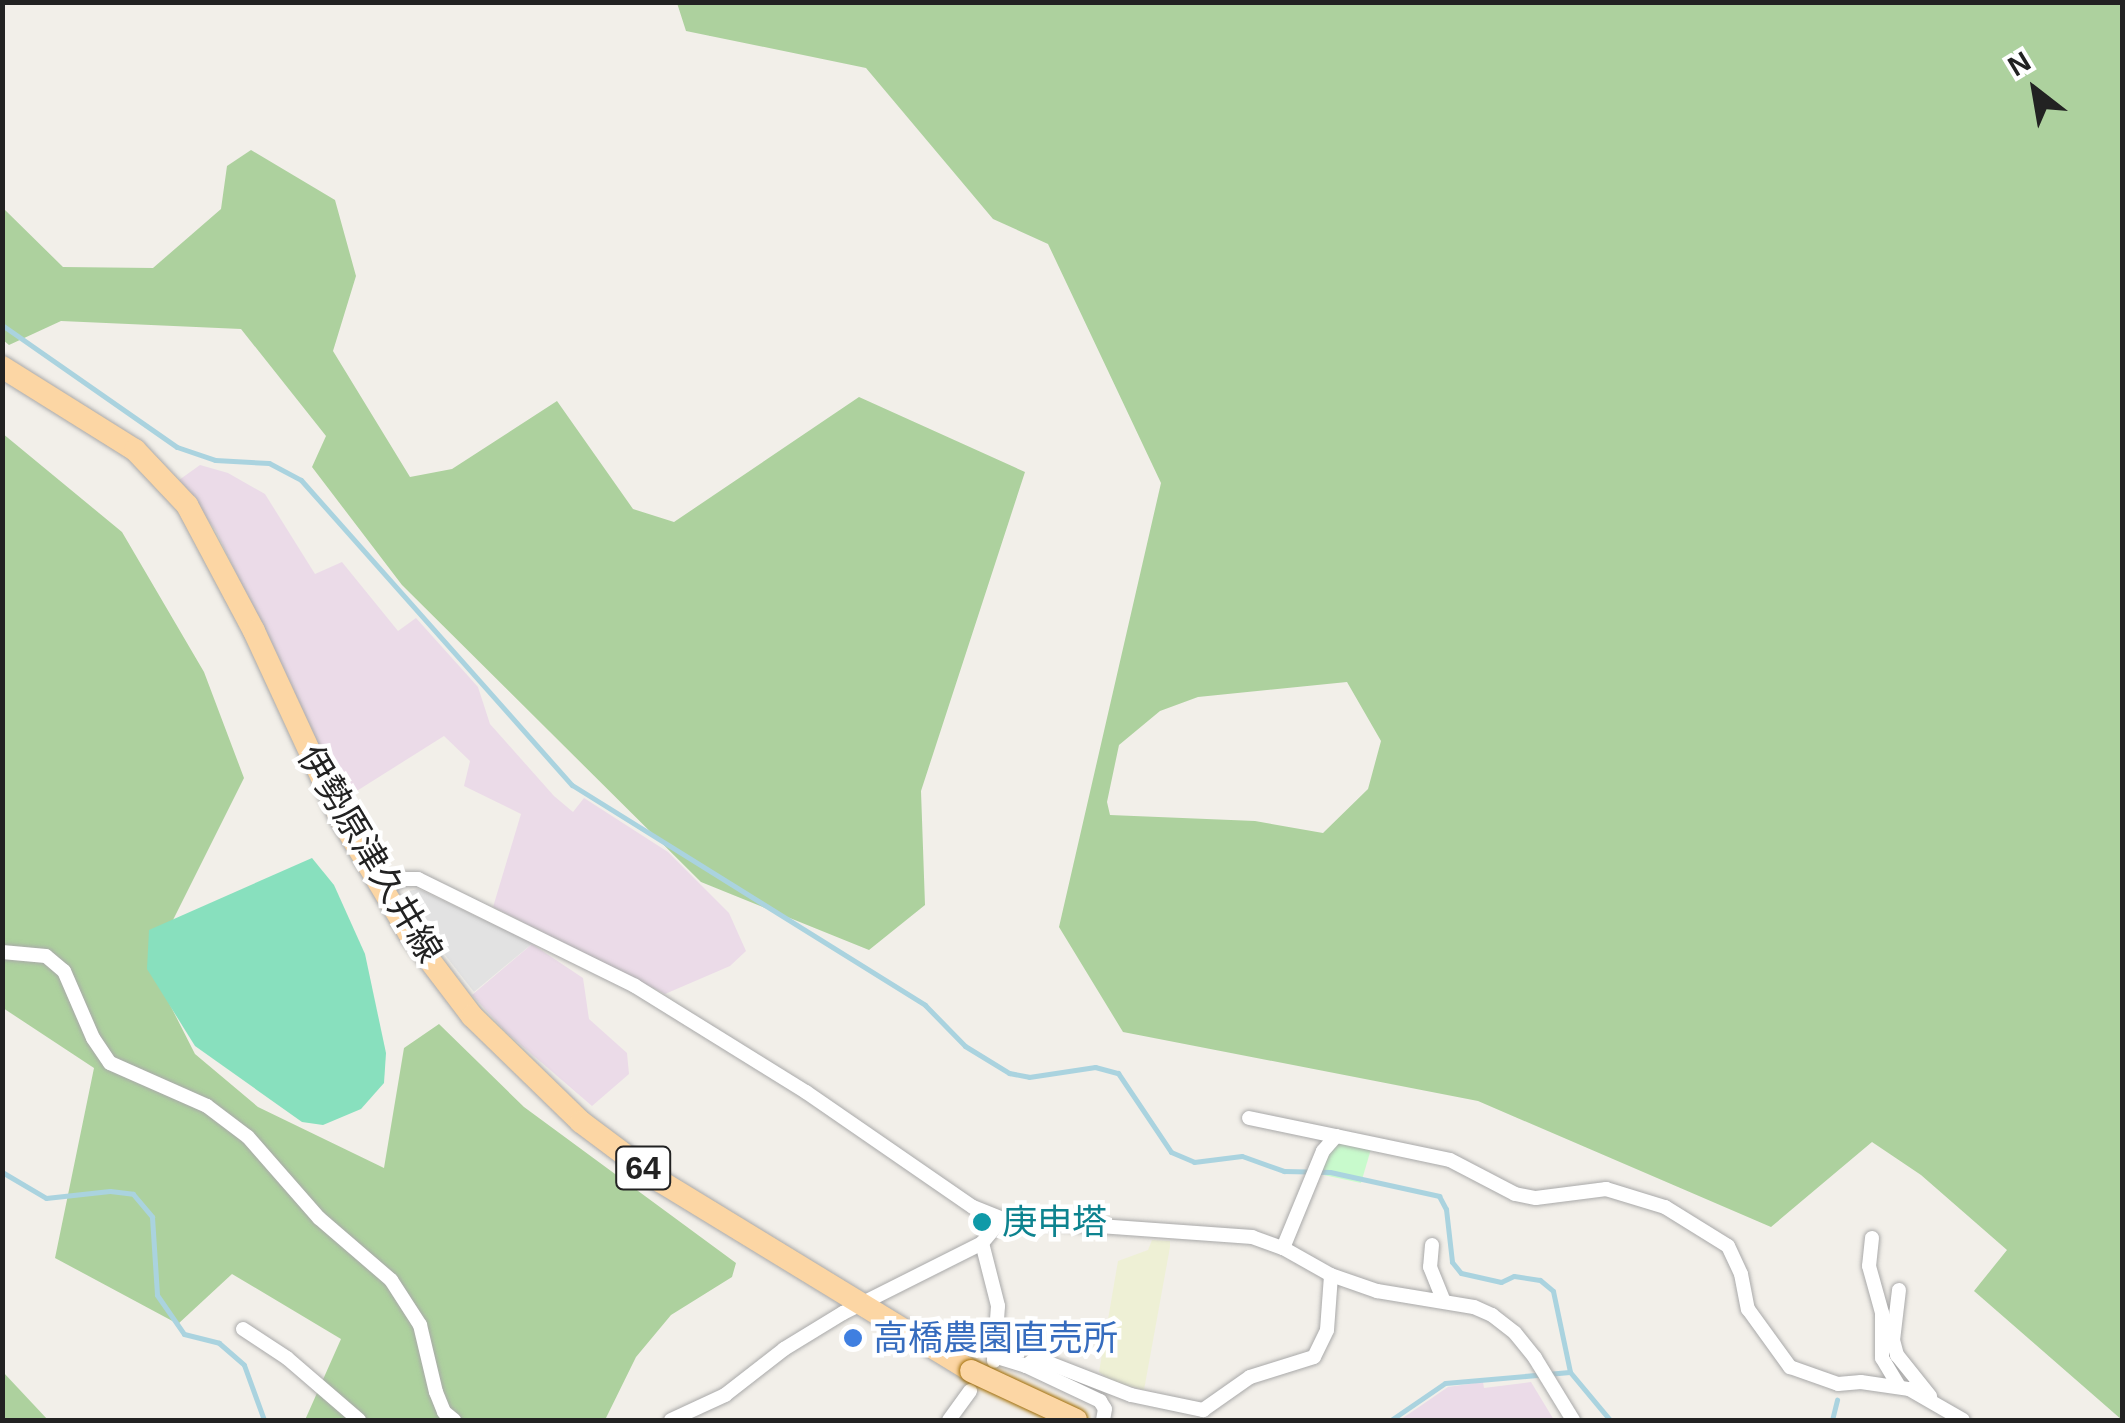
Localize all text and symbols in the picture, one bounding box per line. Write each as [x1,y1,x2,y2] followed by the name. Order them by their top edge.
[1985,40,2085,140] north arrow
[2003,45,2036,82] text: N
[289,738,451,970] street label: 伊勢原津久井線
[613,1141,673,1195] road number: 64
[1002,1201,1107,1243] place label: 庚申塔
[971,1211,993,1233] marker: 庚申塔
[873,1317,1118,1359] place label: 高橋農園直売所
[842,1327,864,1349] marker: 高橋農園直売所

